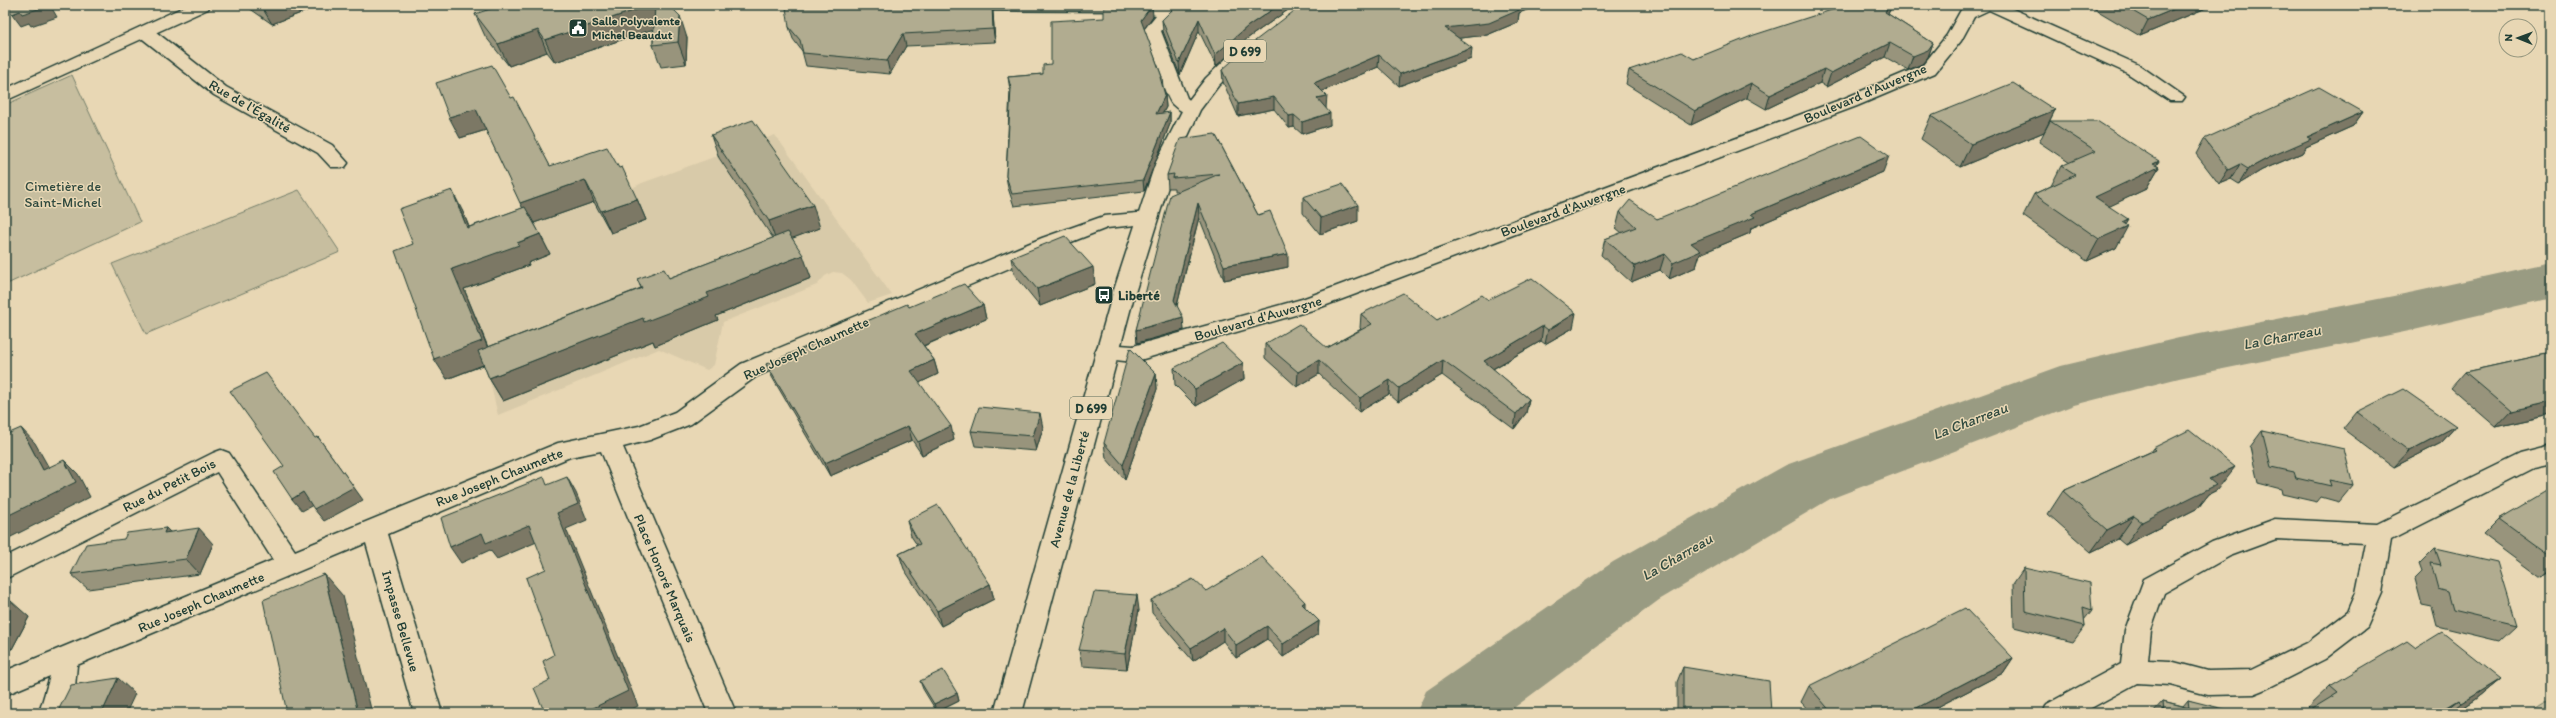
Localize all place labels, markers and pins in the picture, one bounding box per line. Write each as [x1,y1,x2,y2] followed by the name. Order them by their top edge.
[592,14,680,42] place label: Salle Polyvalente Michel Beaudut
[567,17,589,39] public building icon: Salle Polyvalente Michel Beaudut
[1093,284,1115,306] bus stop icon: Liberté
[1118,287,1160,304] place label: Liberté

